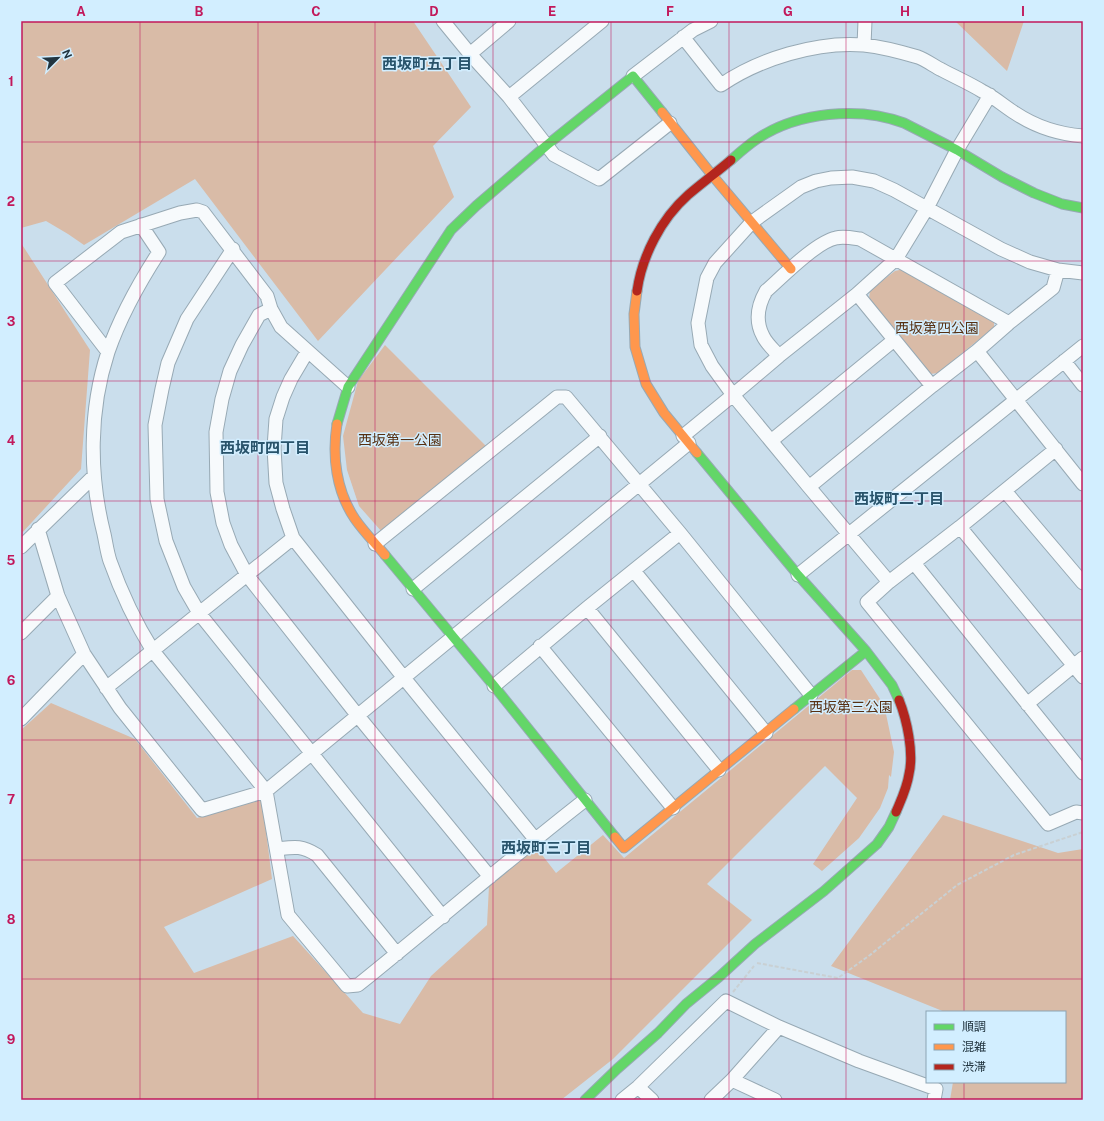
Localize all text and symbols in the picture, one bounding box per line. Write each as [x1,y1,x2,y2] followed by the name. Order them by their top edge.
[76,4,86,19] text: A
[195,4,204,19] text: B
[311,4,321,19] text: C
[429,4,439,19] text: D
[548,4,556,19] text: E
[666,4,674,19] text: F
[783,4,793,19] text: G
[900,4,910,19] text: H
[1021,4,1025,19] text: I
[38,38,78,78] north arrow
[60,48,74,60] text: N
[382,55,472,72] district label: 西坂町五丁目
[8,74,14,89] text: 1
[7,194,15,209] text: 2
[7,314,16,329] text: 3
[895,320,979,336] park label: 西坂第四公園
[358,432,442,448] park label: 西坂第一公園
[7,433,16,448] text: 4
[220,439,310,456] district label: 西坂町四丁目
[854,490,944,507] district label: 西坂町二丁目
[7,553,16,568] text: 5
[7,673,16,688] text: 6
[809,699,893,715] park label: 西坂第三公園
[7,792,15,807] text: 7
[501,839,591,856] district label: 西坂町三丁目
[7,912,16,927] text: 8
[926,1011,1066,1083] legend
[962,1020,986,1034] text: 順調
[7,1032,15,1047] text: 9
[962,1040,986,1054] text: 混雑
[962,1060,986,1074] text: 渋滞

